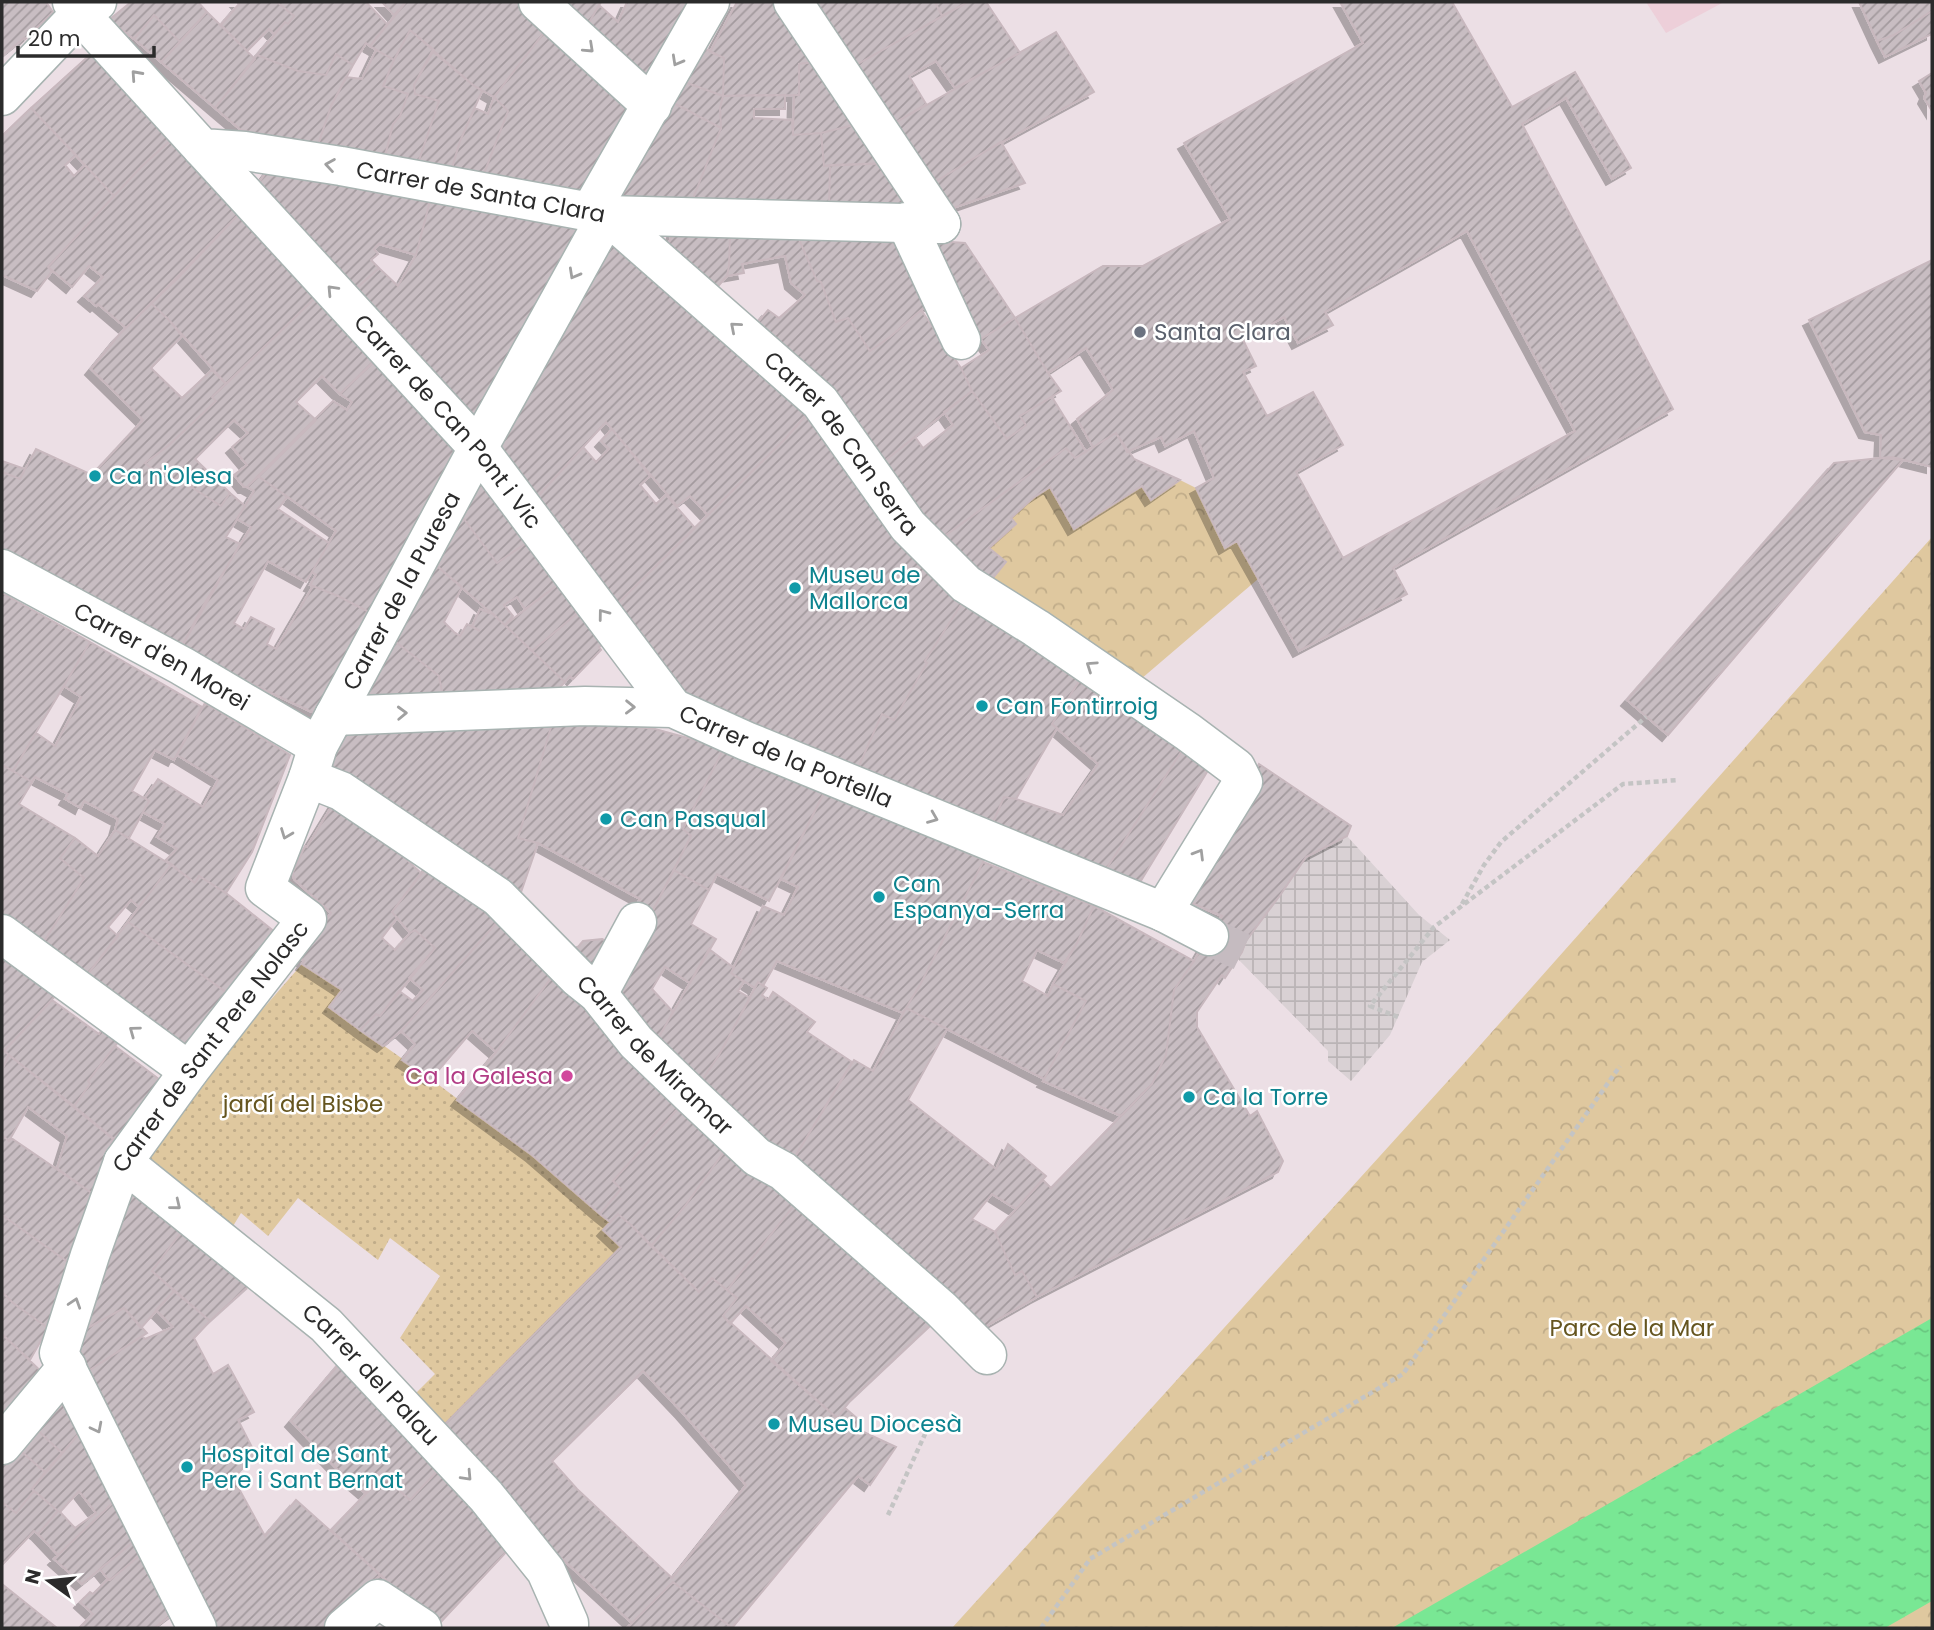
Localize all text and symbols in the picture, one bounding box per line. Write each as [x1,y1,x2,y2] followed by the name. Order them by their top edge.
[18,14,154,58] scale bar
[28,24,81,53] text: 20 m
[581,40,594,52] one-way arrow
[672,54,685,67] one-way arrow
[132,70,144,83] one-way arrow
[354,153,608,230] street label: Carrer de Santa Clara
[324,158,336,173] one-way arrow
[569,267,582,280] one-way arrow
[328,285,340,298] one-way arrow
[347,307,549,536] street label: Carrer de Can Pont i Vic
[1154,316,1291,348] place label: Santa Clara
[730,323,743,335] one-way arrow
[1132,324,1148,340] marker: Santa Clara
[757,344,925,543] street label: Carrer de Can Serra
[109,460,232,492] place label: Ca n'Olesa
[87,468,103,484] marker: Ca n'Olesa
[335,486,468,696] street label: Carrer de la Puresa
[809,559,920,617] place label: Museu de Mallorca
[787,580,803,596] marker: Museu de Mallorca
[68,595,256,718] street label: Carrer d'en Morei
[599,610,612,622] one-way arrow
[1086,662,1099,674] one-way arrow
[996,690,1158,722] place label: Can Fontirroig
[674,697,898,815] street label: Carrer de la Portella
[974,698,990,714] marker: Can Fontirroig
[625,700,636,715] one-way arrow
[397,706,408,721] one-way arrow
[620,803,767,835] place label: Can Pasqual
[927,809,939,823] one-way arrow
[598,811,614,827] marker: Can Pasqual
[281,827,295,839] one-way arrow
[1191,848,1204,861] one-way arrow
[893,868,1064,926] place label: Can Espanya-Serra
[871,889,887,905] marker: Can Espanya-Serra
[105,914,316,1176] street label: Carrer de Sant Pere Nolasc
[570,967,740,1143] street label: Carrer de Miramar
[129,1027,142,1039] one-way arrow
[405,1060,553,1092] place label: Ca la Galesa
[559,1068,575,1084] marker: Ca la Galesa
[1203,1081,1328,1113] place label: Ca la Torre
[222,1088,383,1120] park label: jardí del Bisbe
[1181,1089,1197,1105] marker: Ca la Torre
[169,1196,181,1209] one-way arrow
[295,1296,447,1453] street label: Carrer del Palau
[67,1297,81,1310] one-way arrow
[1550,1312,1714,1344] park label: Parc de la Mar
[788,1408,962,1440] place label: Museu Diocesà
[766,1416,782,1432] marker: Museu Diocesà
[89,1421,103,1433] one-way arrow
[201,1438,403,1496] place label: Hospital de Sant Pere i Sant Bernat
[179,1459,195,1475] marker: Hospital de Sant Pere i Sant Bernat
[459,1468,471,1481] one-way arrow
[14,1546,84,1616] north arrow
[18,1566,48,1587] text: N

